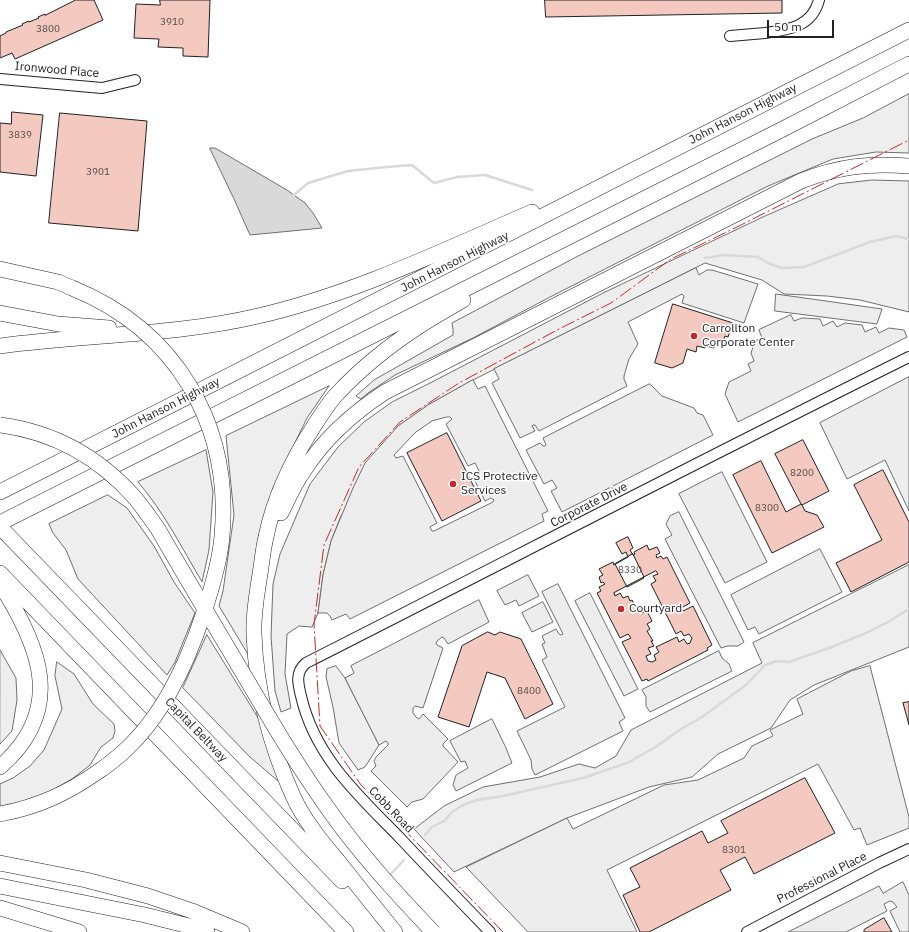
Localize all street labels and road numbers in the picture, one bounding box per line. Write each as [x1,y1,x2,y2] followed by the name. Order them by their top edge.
[14,59,100,81] street label: Ironwood Place
[687,81,799,147] street label: John Hanson Highway
[399,229,511,295] street label: John Hanson Highway
[110,375,222,441] street label: John Hanson Highway
[548,479,630,531] street label: Corporate Drive
[162,695,230,765] street label: Capital Beltway
[365,784,417,836] street label: Cobb Road
[775,849,869,907] street label: Professional Place

